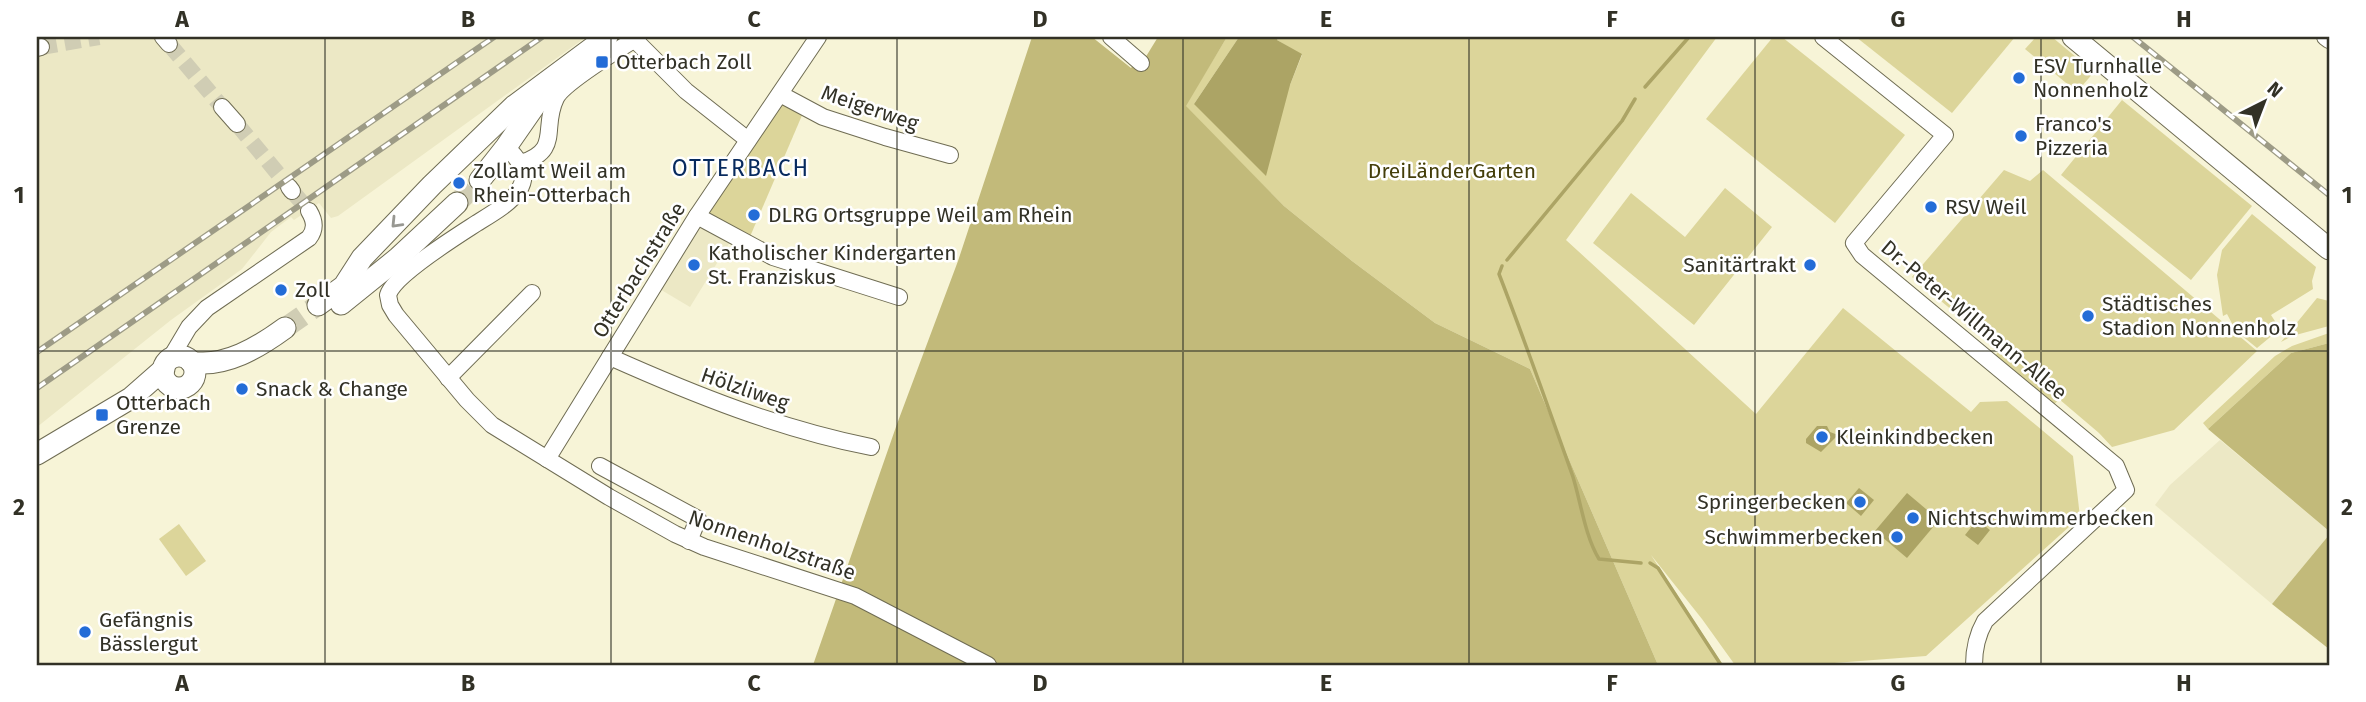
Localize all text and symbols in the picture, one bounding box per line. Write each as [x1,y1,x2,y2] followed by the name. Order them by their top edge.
[174,5,189,33] text: A
[461,5,475,33] text: B
[747,5,761,33] text: C
[1033,5,1048,33] text: D
[1320,5,1332,33] text: E
[1606,5,1618,33] text: F
[1891,5,1905,33] text: G
[2176,5,2192,33] text: H
[616,49,752,75] place label: Otterbach Zoll
[2033,53,2162,103] place label: ESV Turnhalle Nonnenholz
[594,54,610,70] marker: Otterbach Zoll
[2230,66,2300,136] north arrow
[2011,70,2027,86] marker: ESV Turnhalle Nonnenholz
[2263,77,2287,103] text: N
[818,79,922,137] street label: Meigerweg
[2035,111,2112,161] place label: Franco's Pizzeria
[2013,128,2029,144] marker: Franco's Pizzeria
[672,154,810,182] district label: OTTERBACH
[473,158,631,208] place label: Zollamt Weil am Rhein-Otterbach
[1368,158,1536,184] park label: DreiLänderGarten
[451,175,467,191] marker: Zollamt Weil am Rhein-Otterbach
[14,181,24,209] text: 1
[2342,181,2352,209] text: 1
[1945,194,2026,220] place label: RSV Weil
[587,197,691,343] street label: Otterbachstraße
[1923,199,1939,215] marker: RSV Weil
[768,202,1072,228] place label: DLRG Ortsgruppe Weil am Rhein
[746,207,762,223] marker: DLRG Ortsgruppe Weil am Rhein
[391,215,404,228] one-way arrow
[1876,235,2072,405] street label: Dr.-Peter-Willmann-Allee
[708,240,957,290] place label: Katholischer Kindergarten St. Franziskus
[1683,252,1796,278] place label: Sanitärtrakt
[686,257,702,273] marker: Katholischer Kindergarten St. Franziskus
[1802,257,1818,273] marker: Sanitärtrakt
[295,277,330,303] place label: Zoll
[273,282,289,298] marker: Zoll
[2102,291,2296,341] place label: Städtisches Stadion Nonnenholz
[2080,308,2096,324] marker: Städtisches Stadion Nonnenholz
[697,362,793,416] street label: Hölzliweg
[256,376,408,402] place label: Snack & Change
[234,381,250,397] marker: Snack & Change
[116,390,211,440] place label: Otterbach Grenze
[94,407,110,423] marker: Otterbach Grenze
[1836,424,1994,450] place label: Kleinkindbecken
[1814,429,1830,445] marker: Kleinkindbecken
[1697,489,1846,515] place label: Springerbecken
[13,493,25,521] text: 2
[2341,493,2353,521] text: 2
[1852,494,1868,510] marker: Springerbecken
[685,504,859,586] street label: Nonnenholzstraße
[1927,505,2154,531] place label: Nichtschwimmerbecken
[1905,510,1921,526] marker: Nichtschwimmerbecken
[1704,524,1883,550] place label: Schwimmerbecken
[1889,529,1905,545] marker: Schwimmerbecken
[99,607,199,657] place label: Gefängnis Bässlergut
[77,624,93,640] marker: Gefängnis Bässlergut
[174,669,189,697] text: A
[461,669,475,697] text: B
[747,669,761,697] text: C
[1033,669,1048,697] text: D
[1320,669,1332,697] text: E
[1606,669,1618,697] text: F
[1891,669,1905,697] text: G
[2176,669,2192,697] text: H

